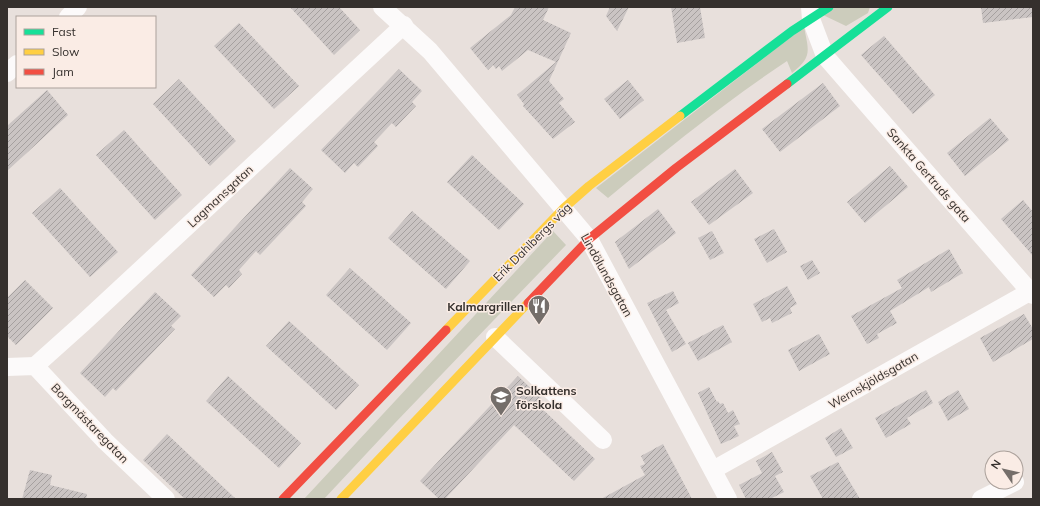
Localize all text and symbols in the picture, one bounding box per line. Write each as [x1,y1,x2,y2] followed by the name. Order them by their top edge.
[16,16,156,88] legend
[52,24,76,39] text: Fast
[52,44,80,59] text: Slow
[52,64,74,79] text: Jam
[884,125,974,225] street label: Sankta Gertruds gata
[184,162,256,230] street label: Lagmansgatan
[490,200,574,284] street label: Erik Dahlbergs väg
[578,231,636,319] street label: Lindölundsgatan
[526,293,552,326] restaurant icon: Kalmargrillen
[447,299,524,314] place label: Kalmargrillen
[825,348,921,412] street label: Wernskjöldsgatan
[48,380,132,466] street label: Borgmästaregatan
[516,383,577,412] place label: Solkattens förskola
[488,384,514,417] school or university icon: Solkattens förskola
[984,450,1024,490] north arrow
[988,457,1004,472] text: N

